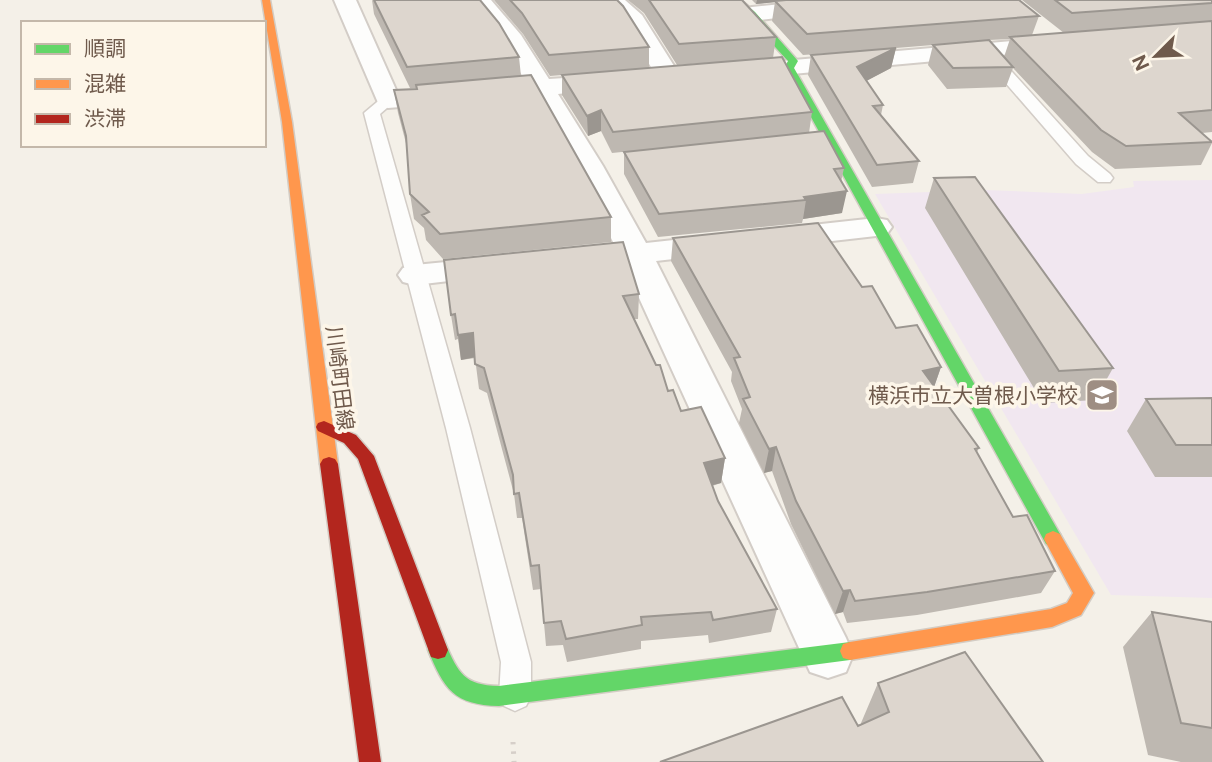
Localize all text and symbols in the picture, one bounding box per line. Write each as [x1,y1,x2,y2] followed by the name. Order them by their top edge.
[21,21,266,147] legend
[1121,21,1191,91] north arrow
[84,36,126,61] text: 順調
[1127,52,1154,74] text: N
[84,71,126,96] text: 混雑
[84,106,126,131] text: 渋滞
[321,324,359,432] street label: 川崎町田線
[1083,376,1121,414] school or university icon: 横浜市立大曽根小学校
[868,383,1078,408] place label: 横浜市立大曽根小学校

